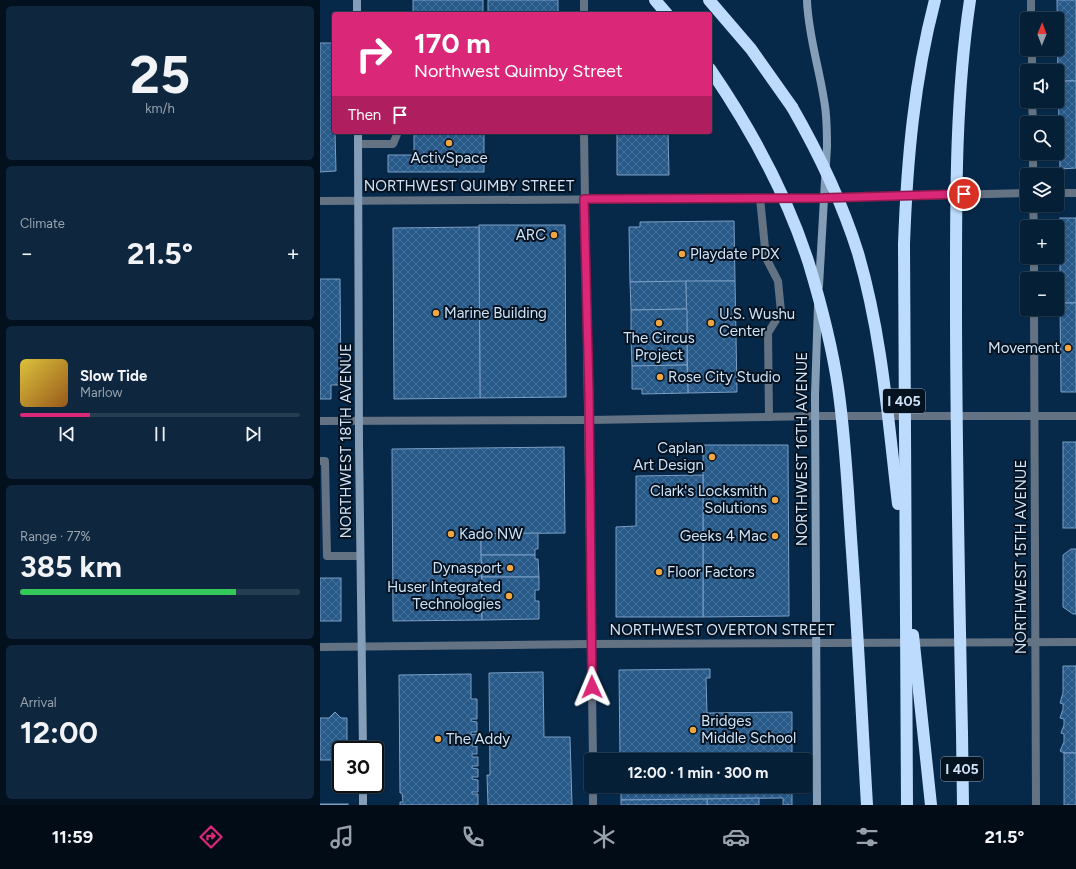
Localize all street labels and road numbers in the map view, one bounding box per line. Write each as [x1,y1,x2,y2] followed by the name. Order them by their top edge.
[364,177,575,195] street label: NORTHWEST QUIMBY STREET
[337,343,355,539] street label: NORTHWEST 18TH AVENUE
[793,352,811,546] street label: NORTHWEST 16TH AVENUE
[883,389,925,413] road number: I 405
[1012,460,1030,654] street label: NORTHWEST 15TH AVENUE
[610,621,835,639] street label: NORTHWEST OVERTON STREET
[941,757,983,781] road number: I 405

